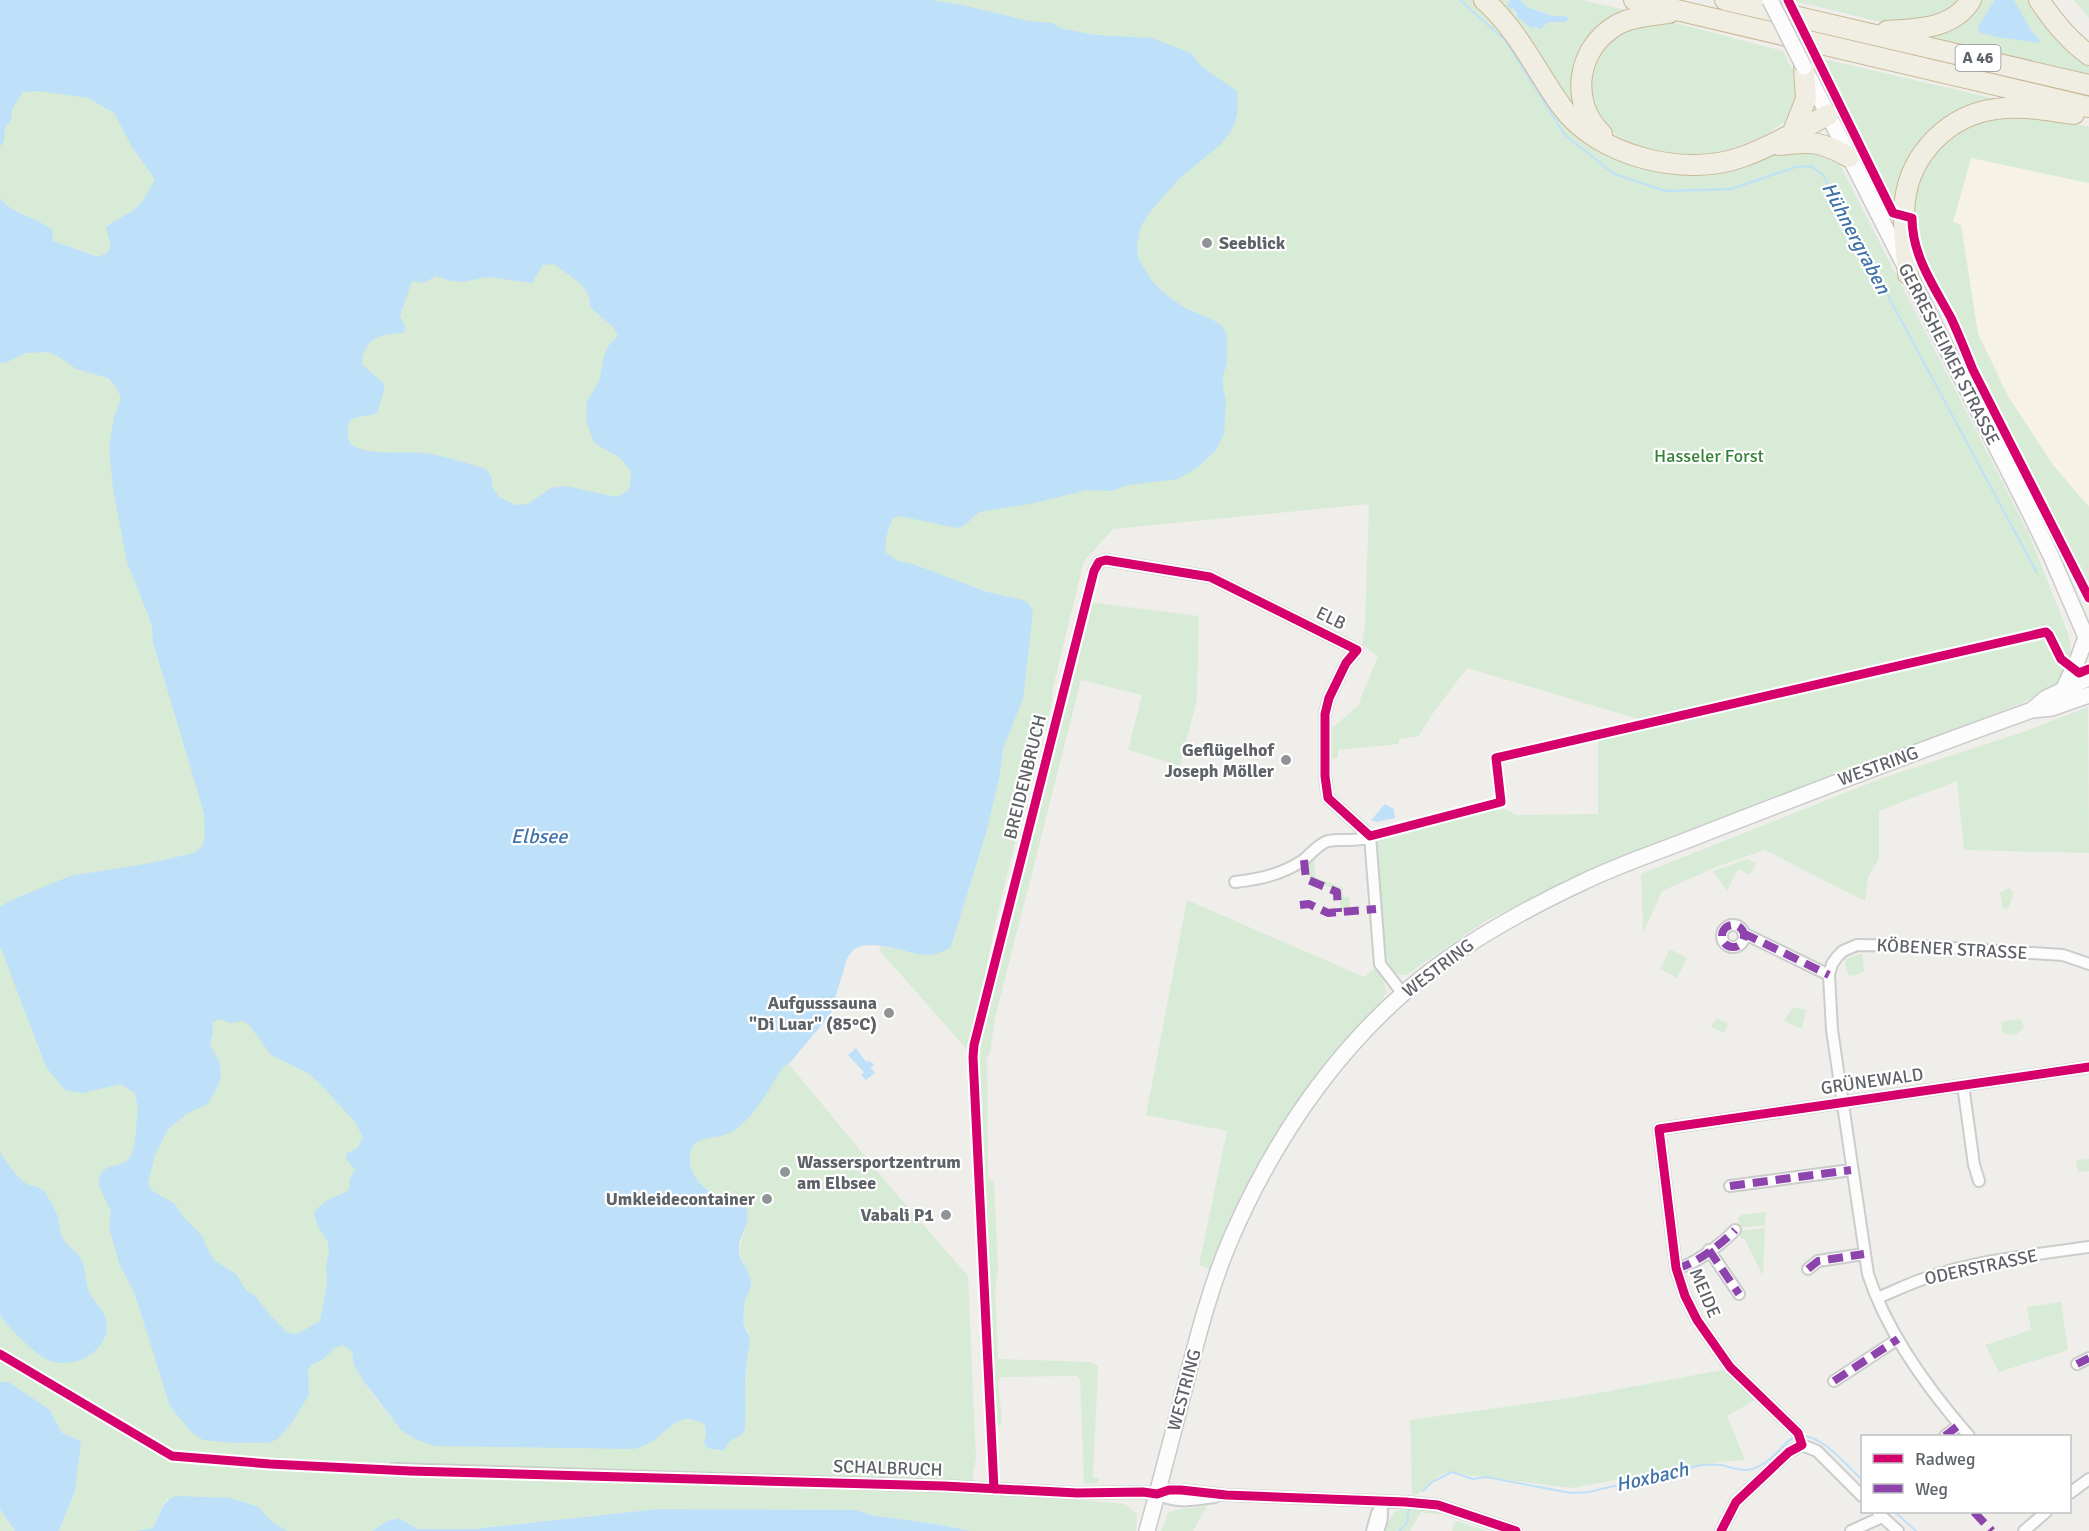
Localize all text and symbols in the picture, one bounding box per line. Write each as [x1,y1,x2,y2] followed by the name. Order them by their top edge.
[1956,45,2000,71] road number: A 46
[1816,178,1896,299] water label: Hühnergraben
[1219,232,1286,254] place label: Seeblick
[1200,236,1214,250] marker: Seeblick
[1894,259,2004,449] street label: GERRESHEIMER STRASSE
[1654,445,1764,467] park label: Hasseler Forst
[1313,601,1350,635] street label: ELB
[999,712,1051,842] street label: BREIDENBRUCH
[1164,739,1275,782] place label: Geflügelhof Joseph Möller
[1835,741,1921,791] street label: WESTRING
[1279,753,1293,767] marker: Geflügelhof Joseph Möller
[511,824,568,849] water label: Elbsee
[1398,934,1478,1002] street label: WESTRING
[1876,934,2028,964] street label: KÖBENER STRASSE
[749,992,877,1035] place label: Aufgusssauna "Di Luar" (85°C)
[882,1006,896,1020] marker: Aufgusssauna "Di Luar" (85°C)
[1819,1063,1925,1099] street label: GRÜNEWALD
[797,1151,961,1194] place label: Wassersportzentrum am Elbsee
[778,1165,792,1179] marker: Wassersportzentrum am Elbsee
[606,1188,756,1210] place label: Umkleidecontainer
[760,1192,774,1206] marker: Umkleidecontainer
[861,1204,934,1226] place label: Vabali P1
[939,1208,953,1222] marker: Vabali P1
[1923,1244,2039,1290] street label: ODERSTRASSE
[1685,1265,1725,1321] street label: MEIDE
[1163,1347,1205,1433] street label: WESTRING
[1861,1435,2071,1513] legend
[1915,1448,1976,1470] text: Radweg
[833,1455,943,1481] street label: SCHALBRUCH
[1613,1456,1692,1497] water label: Hoxbach
[1915,1478,1948,1500] text: Weg

